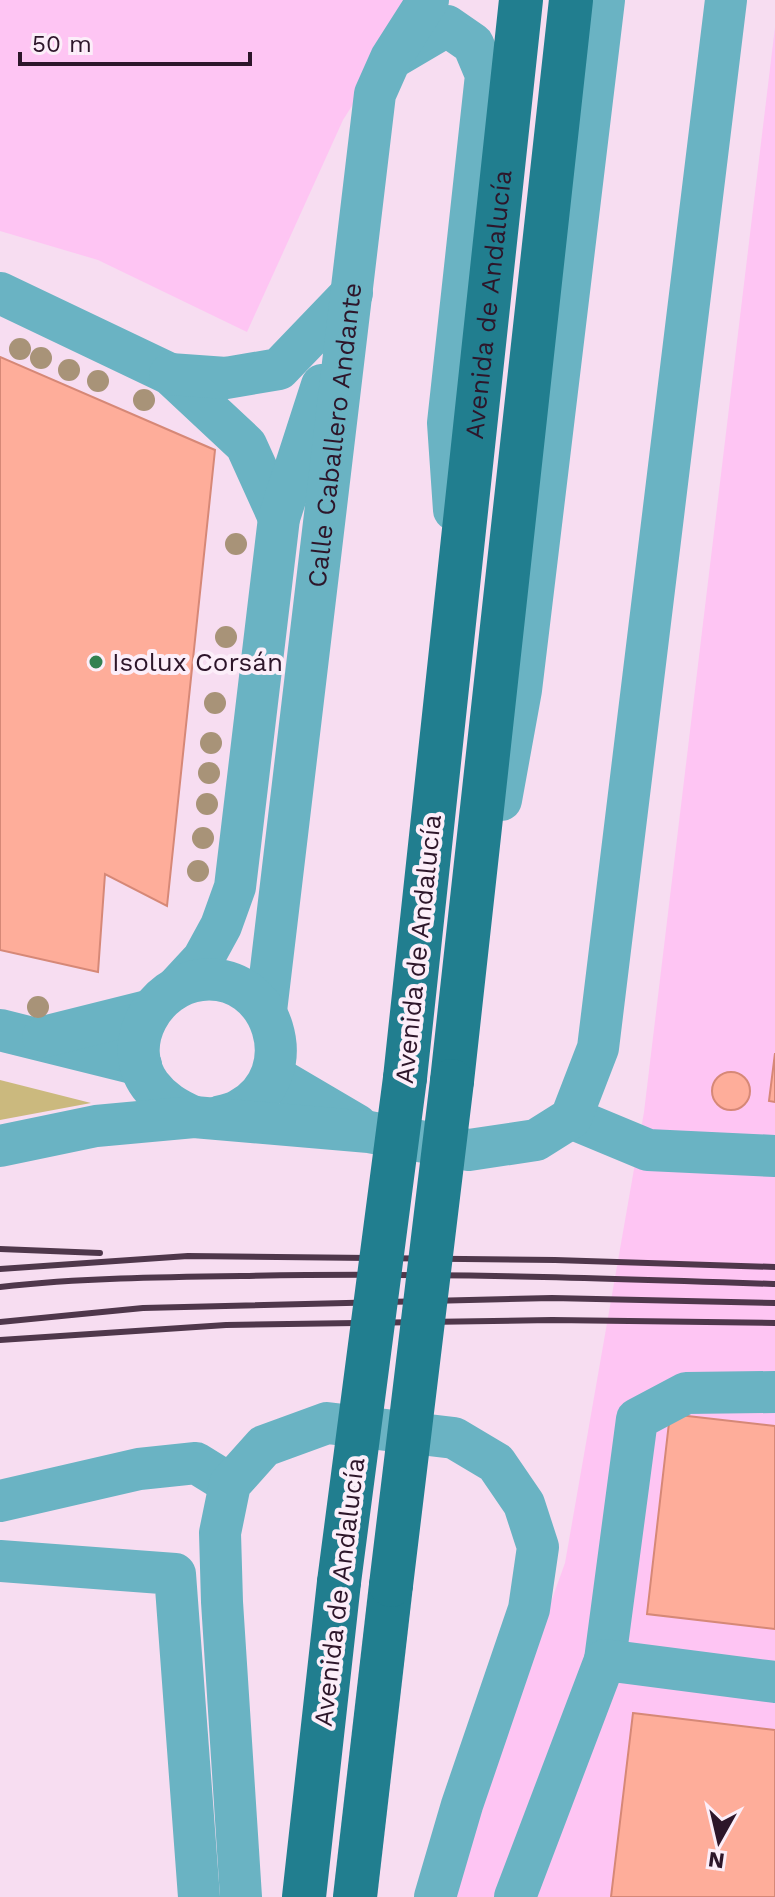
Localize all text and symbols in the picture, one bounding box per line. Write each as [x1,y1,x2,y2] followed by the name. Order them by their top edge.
[20,16,250,66] scale bar
[32,30,92,58] text: 50 m
[459,168,518,441] street label: Avenida de Andalucía
[301,281,367,589] street label: Calle Caballero Andante
[112,647,283,677] place label: Isolux Corsán
[87,653,105,671] marker: Isolux Corsán
[389,813,447,1085] street label: Avenida de Andalucía
[308,1456,370,1728] street label: Avenida de Andalucía
[679,1801,759,1881] north arrow
[706,1847,726,1874] text: N

